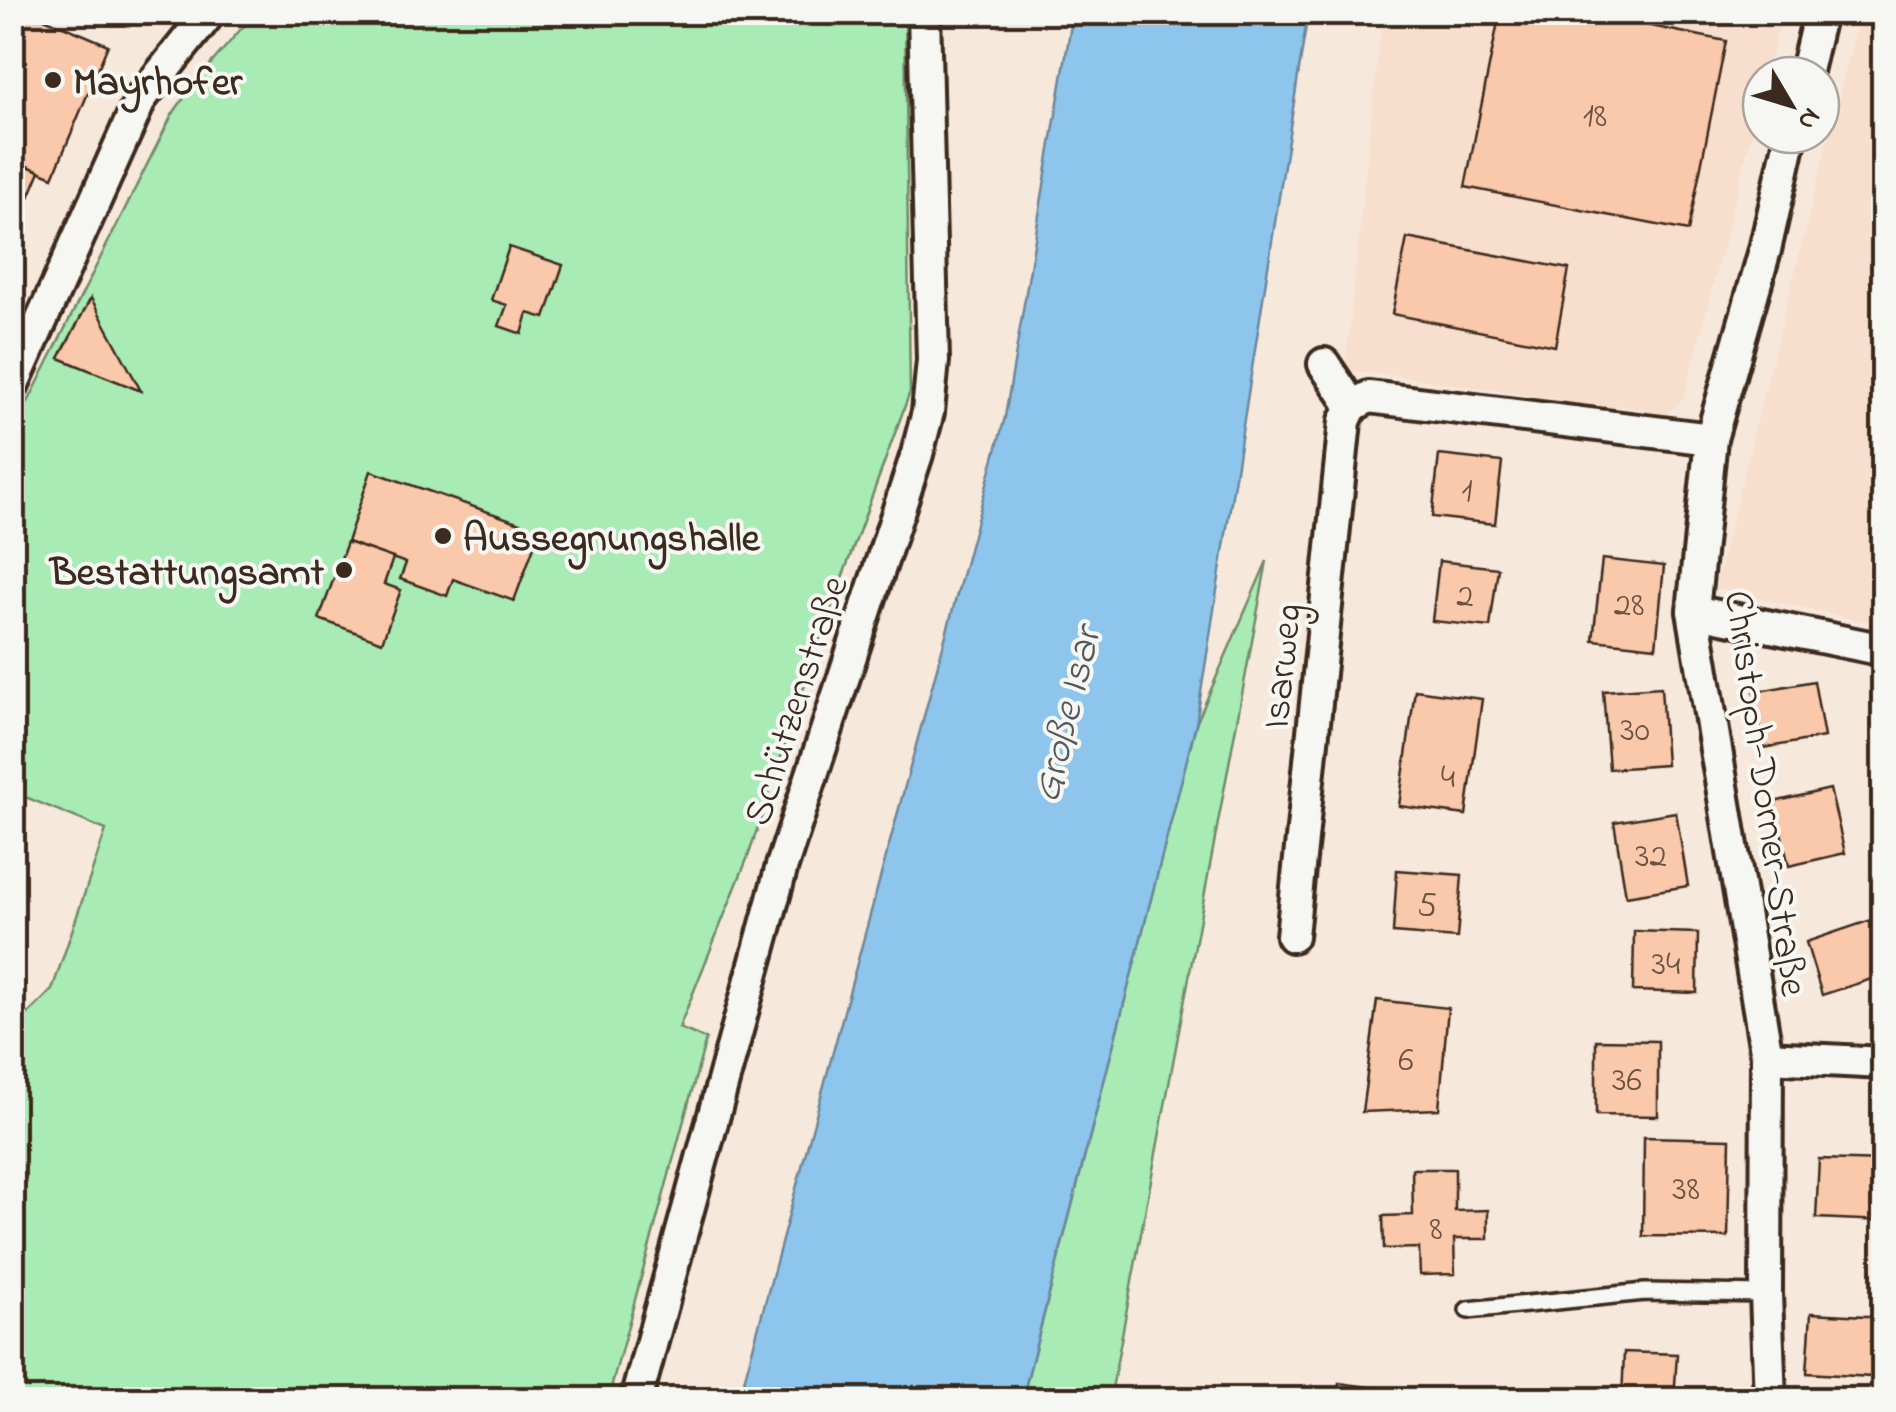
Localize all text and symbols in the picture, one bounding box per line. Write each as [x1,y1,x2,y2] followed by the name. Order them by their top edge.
[73,55,244,114] place label: Mayrhofer
[1741,55,1841,155] north arrow
[42,69,64,91] marker: Mayrhofer
[1583,92,1607,143] house number: 18
[1786,98,1830,138] text: N
[1461,467,1473,518] house number: 1
[463,511,761,570] place label: Aussegnungshalle
[432,525,454,547] marker: Aussegnungshalle
[48,545,325,604] place label: Bestattungsamt
[333,559,355,581] marker: Bestattungsamt
[730,569,866,834] street label: Schützenstraße
[1456,572,1474,623] house number: 2
[1614,581,1644,632] house number: 28
[1706,587,1821,1000] street label: Christoph-Dorner-Straße
[1249,601,1320,732] street label: Isarweg
[1017,616,1121,809] water label: Große Isar
[1620,706,1650,757] house number: 30
[1441,753,1455,804] house number: 4
[1635,832,1667,883] house number: 32
[1417,882,1437,933] house number: 5
[1652,940,1680,991] house number: 34
[1398,1036,1414,1087] house number: 6
[1612,1056,1642,1107] house number: 36
[1672,1165,1700,1216] house number: 38
[1429,1205,1443,1256] house number: 8

